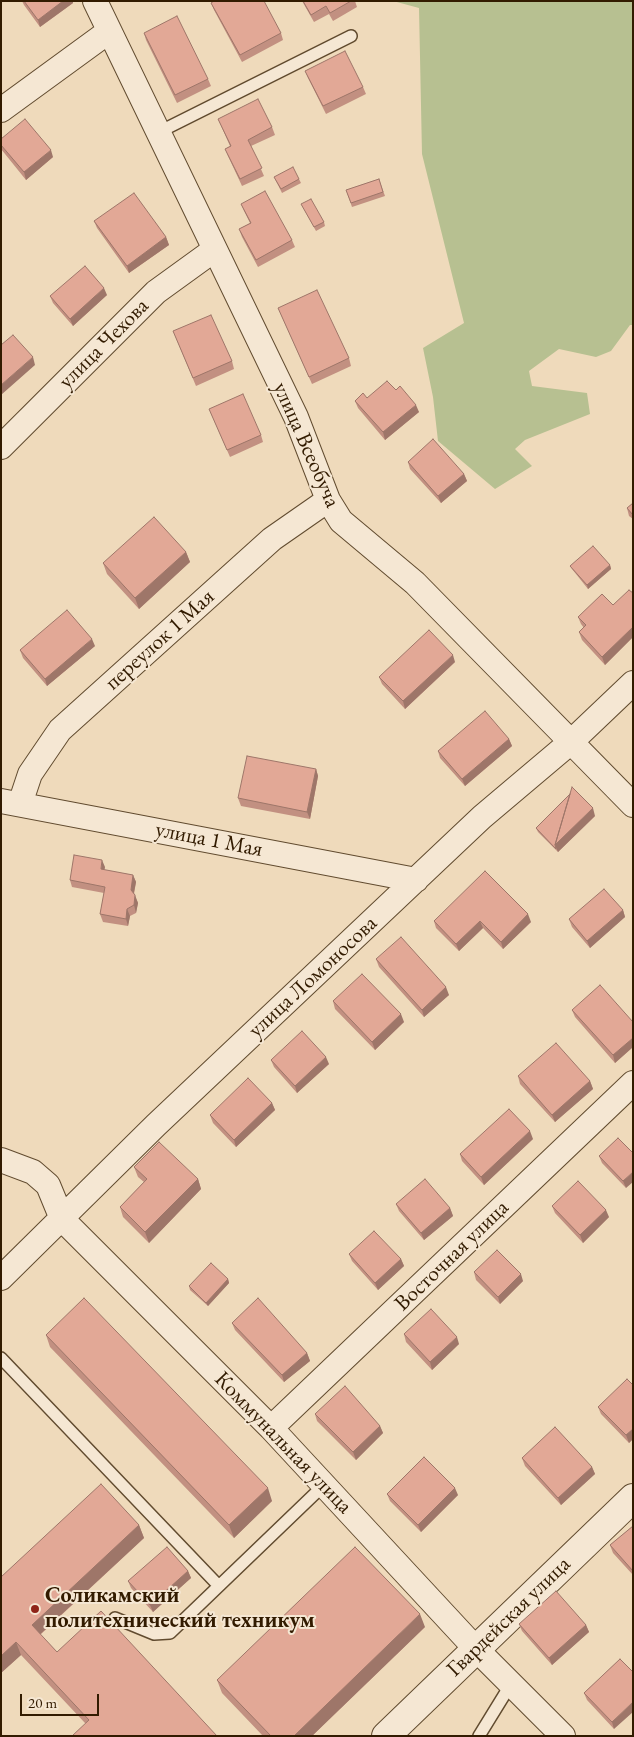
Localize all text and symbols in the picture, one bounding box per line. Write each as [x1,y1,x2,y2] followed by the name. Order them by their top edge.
[53,293,155,395] street label: улица Чехова
[267,378,345,512] street label: улица Всеобуча
[100,584,220,696] street label: переулок 1 Мая
[153,817,265,863] street label: улица 1 Мая
[243,911,383,1043] street label: улица Ломоносова
[389,1195,515,1317] street label: Восточная улица
[209,1367,357,1519] street label: Коммунальная улица
[442,1551,576,1683] street label: Гвардейская улица
[45,1583,315,1634] place label: Соликамский политехнический техникум
[29,1603,41,1615] marker: Соликамский политехнический техникум
[22,1684,101,1716] scale bar
[28,1693,57,1712] text: 20 m

